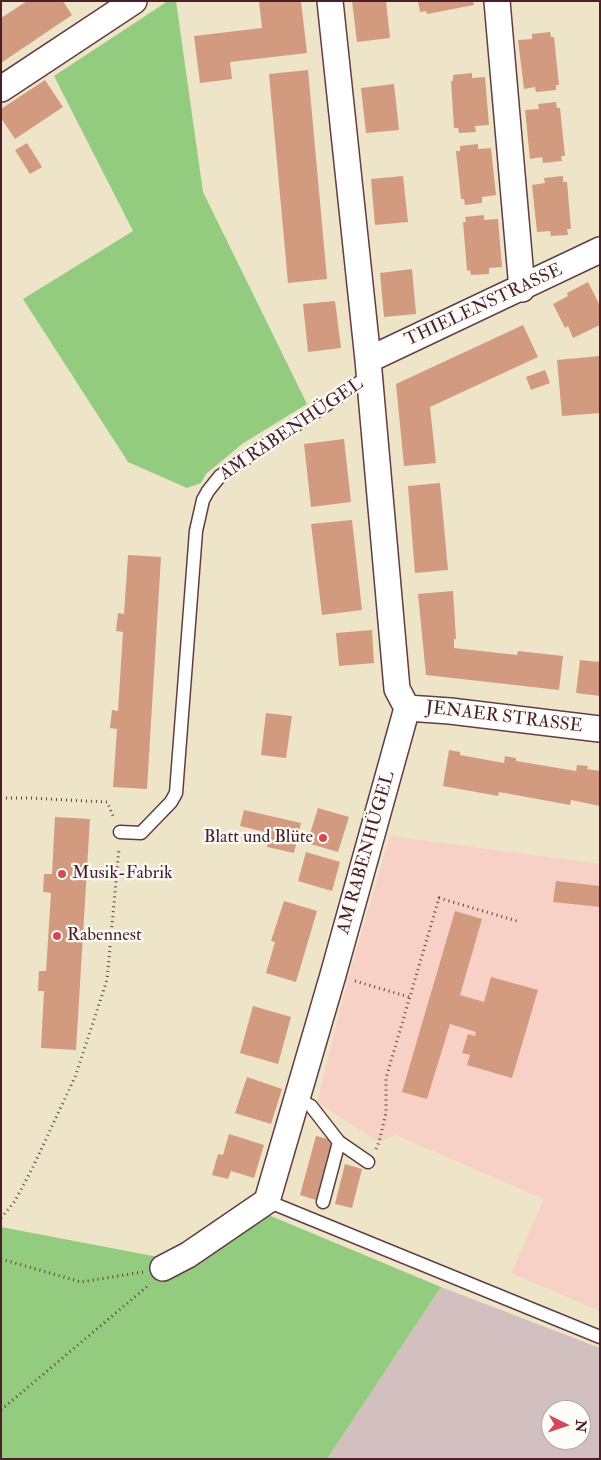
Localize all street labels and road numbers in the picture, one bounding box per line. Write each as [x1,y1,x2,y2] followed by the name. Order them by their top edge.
[402,260,566,352] street label: THIELENSTRASSE
[216,374,368,486] street label: AM RABENHÜGEL
[424,698,584,738] street label: JENAER STRASSE
[333,769,401,937] street label: AM RABENHÜGEL

